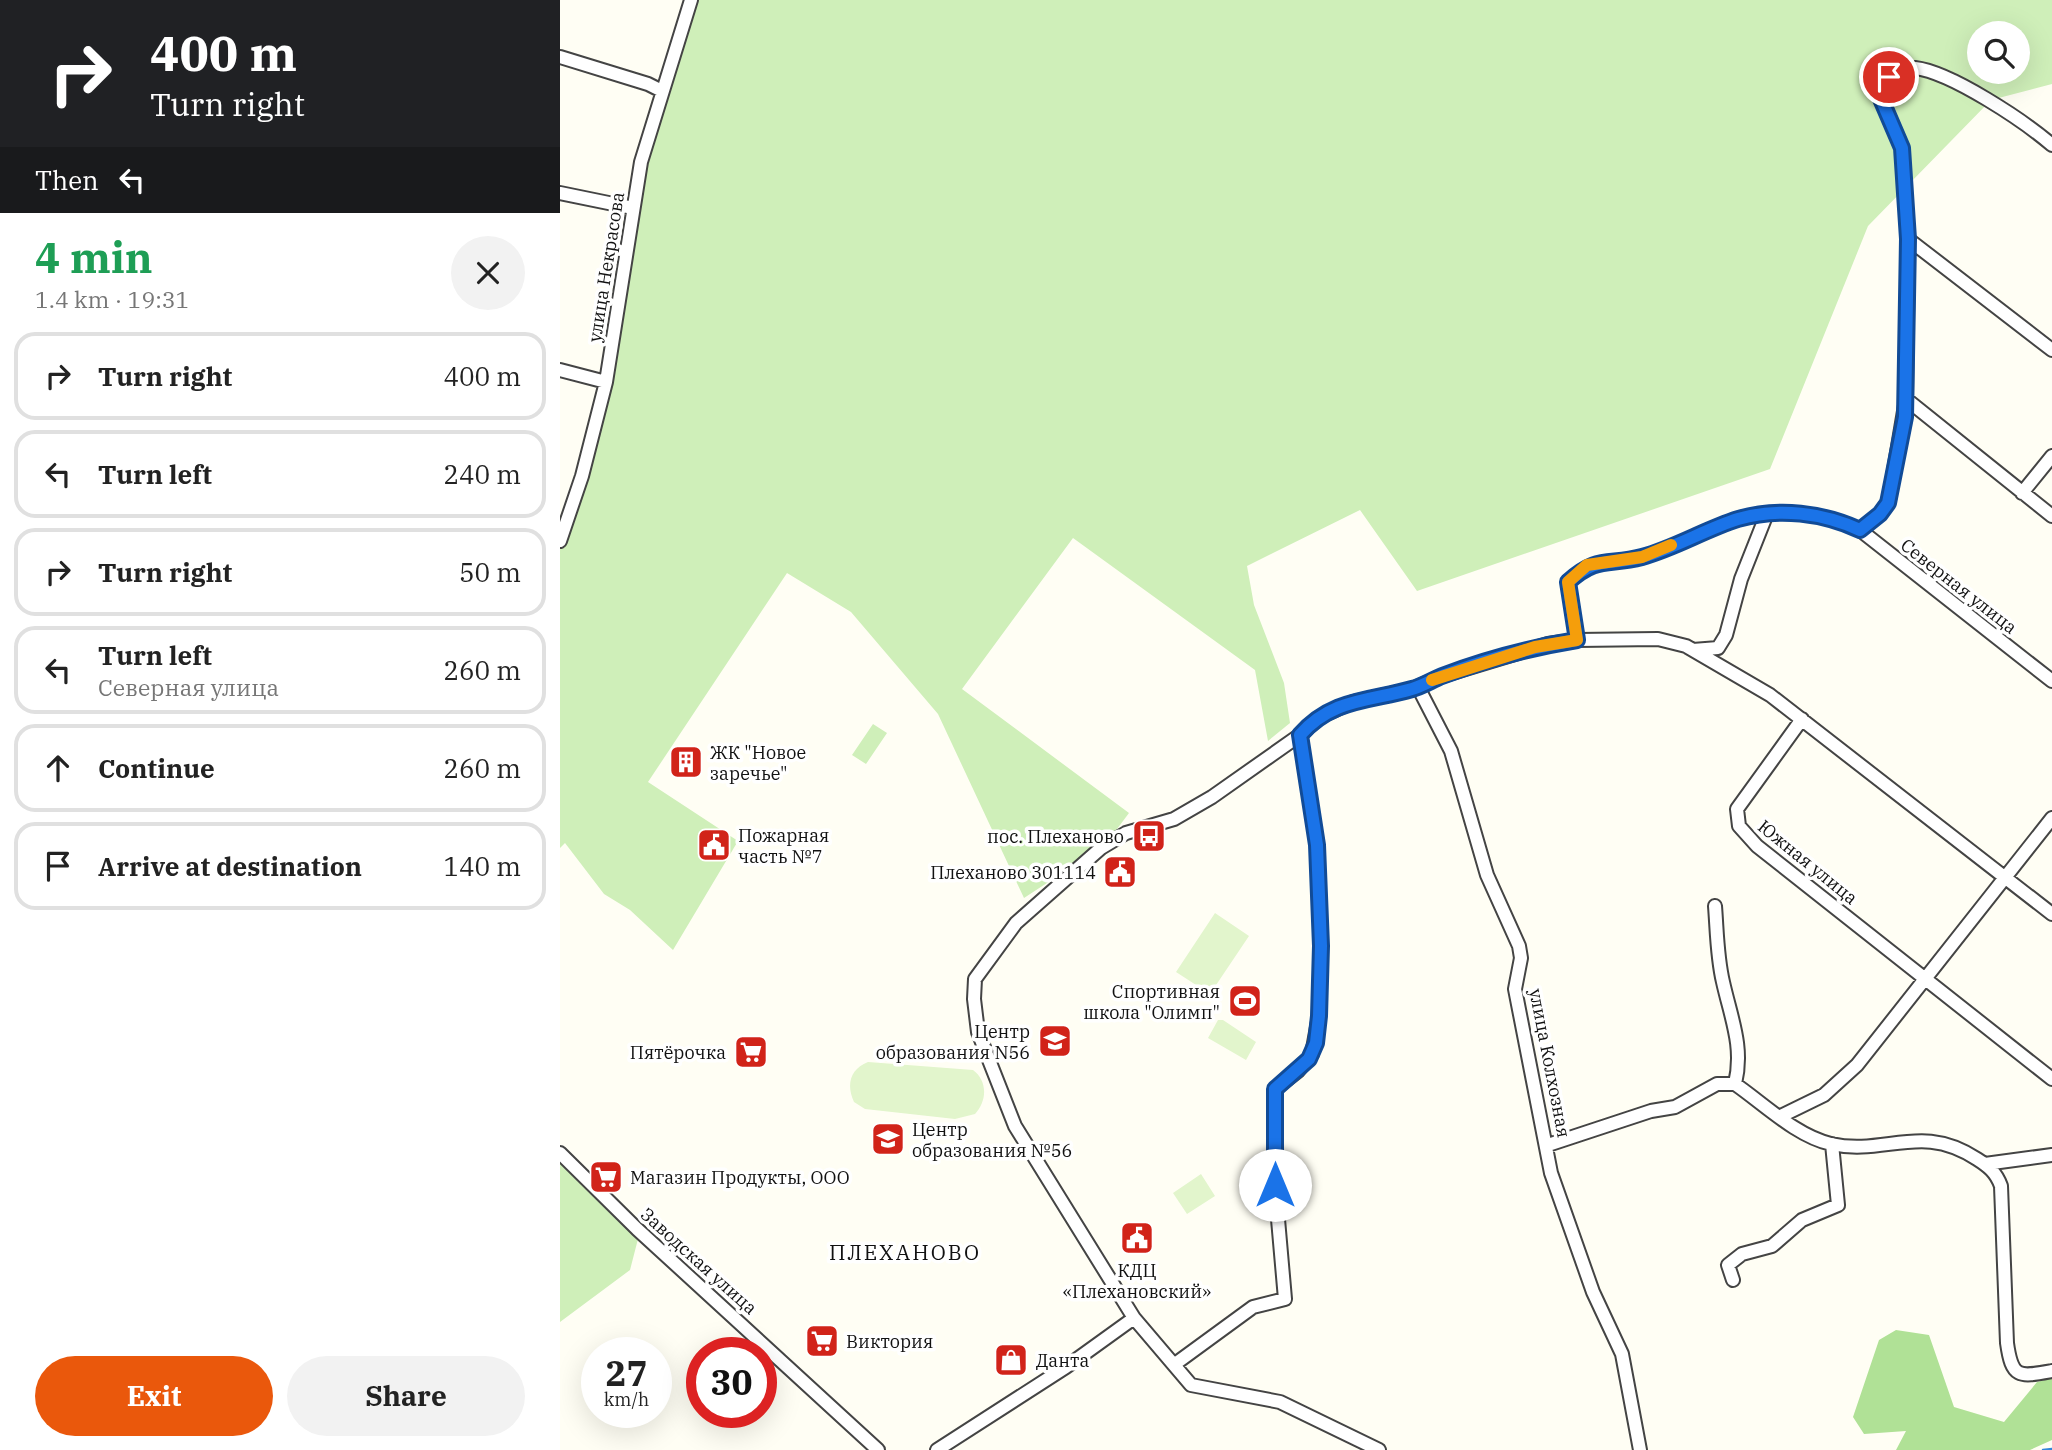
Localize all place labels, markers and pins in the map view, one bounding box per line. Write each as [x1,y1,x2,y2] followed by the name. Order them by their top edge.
[1859,47,1919,107] pin
[710,741,806,785] place label: ЖК "Новое заречье"
[667,743,705,781] building icon: ЖК "Новое заречье"
[1130,817,1168,855] bus stop icon: пос. Плеханово
[738,824,829,868] place label: Пожарная часть №7
[987,825,1124,848] place label: пос. Плеханово
[695,826,733,864] public building icon: Пожарная часть №7
[1101,853,1139,891] public building icon: Плеханово 301114
[930,861,1096,884] place label: Плеханово 301114
[1083,980,1220,1024] place label: Спортивная школа "Олимп"
[1226,982,1264,1020] sports icon: Спортивная школа "Олимп"
[876,1020,1030,1064] place label: Центр образования N56
[1036,1022,1074,1060] school or university icon: Центр образования N56
[732,1033,770,1071] supermarket icon: Пятёрочка
[630,1041,726,1064] place label: Пятёрочка
[912,1118,1072,1162] place label: Центр образования №56
[869,1120,907,1158] school or university icon: Центр образования №56
[587,1158,625,1196] supermarket icon: Магазин Продукты, ООО
[630,1166,850,1189] place label: Магазин Продукты, ООО
[1118,1219,1156,1257] public building icon: КДЦ «Плехановский»
[1063,1259,1211,1303] place label: КДЦ «Плехановский»
[803,1322,841,1360] supermarket icon: Виктория
[846,1330,933,1353] place label: Виктория
[992,1341,1030,1379] shop icon: Данта
[1036,1349,1090,1372] place label: Данта

